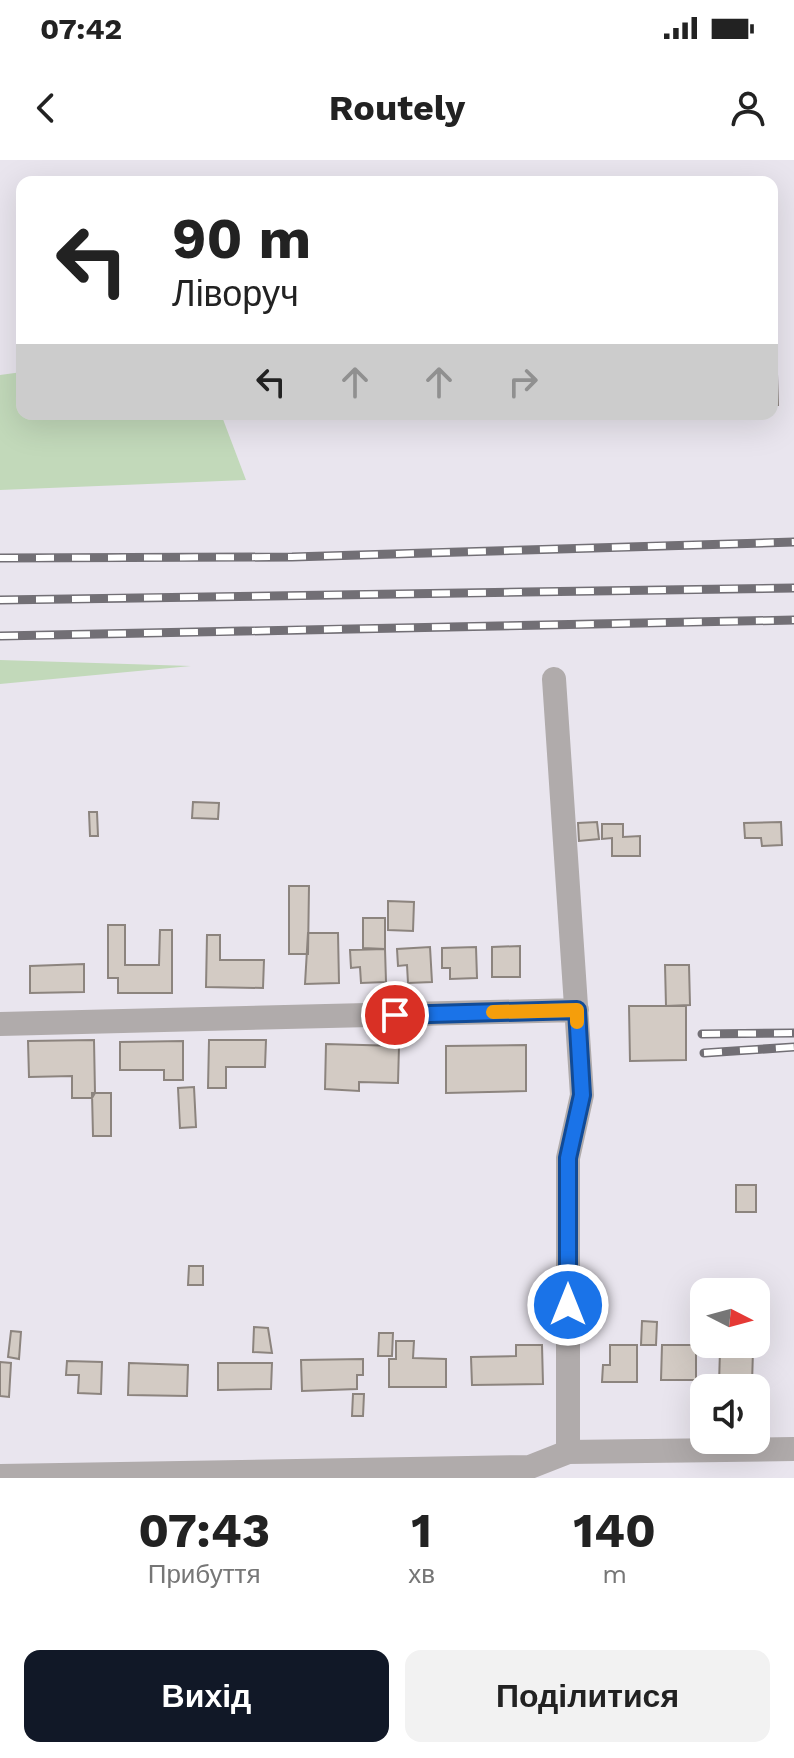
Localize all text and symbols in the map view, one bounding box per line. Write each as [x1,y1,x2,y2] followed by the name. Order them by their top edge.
[40,11,122,46] text: 07:42
[24,86,68,130] icon: back
[726,86,770,130] icon: person
[329,87,465,129] text: Routely
[172,206,311,272] text: 90 m
[40,208,144,312] icon: left
[172,273,299,315] text: Ліворуч
[249,360,293,404] icon: left
[333,360,377,404] icon: ahead
[417,360,461,404] icon: ahead
[501,360,545,404] icon: right
[361,981,429,1049] pin
[373,993,417,1037] icon: arrive
[526,1263,610,1347] position arrow
[690,1278,770,1358] north arrow
[690,1278,770,1454] map controls
[690,1374,770,1454] button: sound
[138,1502,270,1559] text: 07:43
[411,1502,432,1559] text: 1
[573,1502,656,1559] text: 140
[148,1559,261,1589] text: Прибуття
[408,1559,435,1589] text: хв
[602,1559,627,1589] text: m
[24,1650,389,1742] button: Вихід
[405,1650,770,1742] button: Поділитися

